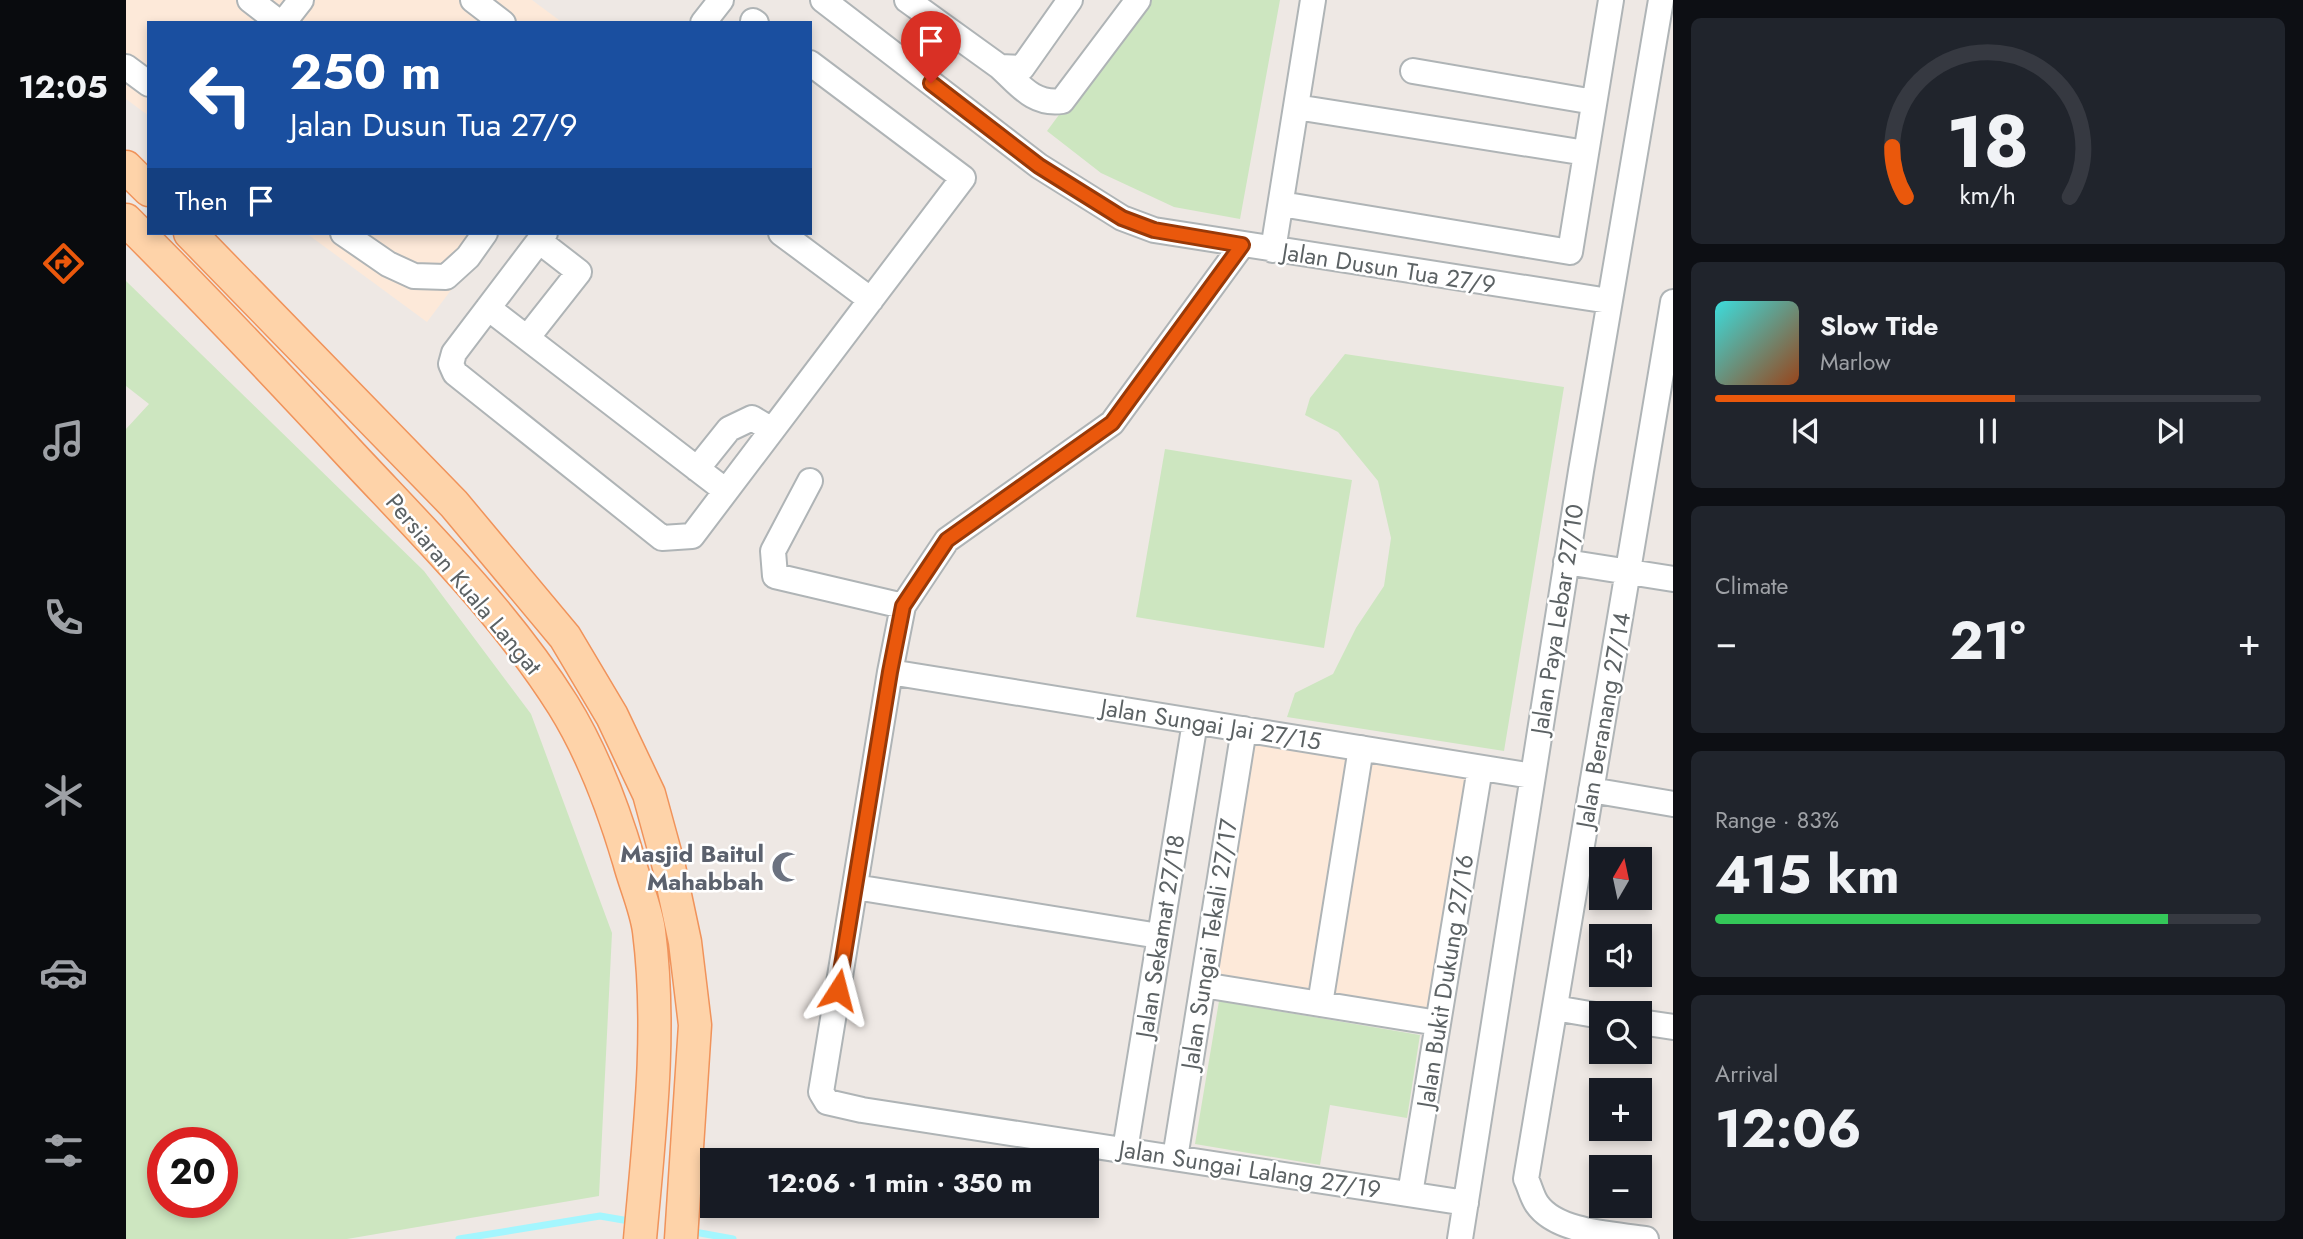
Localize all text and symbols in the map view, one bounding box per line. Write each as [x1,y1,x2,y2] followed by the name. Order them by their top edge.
[901,11,961,83] pin
[912,22,950,60] icon: arrive
[290,37,441,107] text: 250 m
[175,49,266,140] icon: left
[18,64,108,110] text: 12:05
[1947,89,2029,194] text: 18
[290,102,578,148] text: Jalan Dusun Tua 27/9
[1960,177,2016,213] text: km/h
[175,182,228,220] text: Then
[242,182,280,220] icon: arrive
[1277,233,1498,302] street label: Jalan Dusun Tua 27/9
[39,239,88,288] icon: directions
[1820,307,1939,345] text: Slow Tide
[1820,345,1891,379] text: Marlow
[1787,412,1825,450] icon: previous
[1969,412,2007,450] icon: pause
[2151,412,2189,450] icon: next
[39,416,88,465] icon: music
[378,486,551,682] street label: Persiaran Kuala Langat
[1521,501,1592,740] street label: Jalan Paya Lebar 27/10
[1715,569,1788,603] text: Climate
[39,593,88,642] icon: phone
[1950,603,2026,679] text: 21°
[1566,609,1639,833] street label: Jalan Beranang 27/14
[1715,614,1737,669] text: −
[2238,614,2261,669] text: +
[1095,689,1324,759] street label: Jalan Sungai Jai 27/15
[39,771,88,820] icon: climate
[1715,803,1839,837] text: Range · 83%
[1171,816,1246,1075] street label: Jalan Sungai Tekali 27/17
[1126,832,1193,1043] street label: Jalan Sekamat 27/18
[620,836,764,899] place label: Masjid Baitul Mahabbah
[1715,837,1900,913] text: 415 km
[1589,847,1652,910] north arrow
[1589,847,1652,1218] map controls
[770,850,804,884] mosque icon: Masjid Baitul Mahabbah
[1407,852,1482,1113] street label: Jalan Bukit Dukung 27/16
[1589,924,1652,987] button: sound
[39,948,88,997] icon: car
[801,953,875,1027] position arrow
[1589,1001,1652,1064] button: search
[1715,1057,1778,1091] text: Arrival
[1589,1078,1652,1141] button: +
[1715,1091,1862,1167] text: 12:06
[39,1126,88,1175] icon: filters
[147,1127,238,1218] speed limit sign: 20
[1113,1131,1384,1207] street label: Jalan Sungai Lalang 27/19
[1589,1155,1652,1218] button: −
[767,1164,1032,1202] text: 12:06 · 1 min · 350 m

